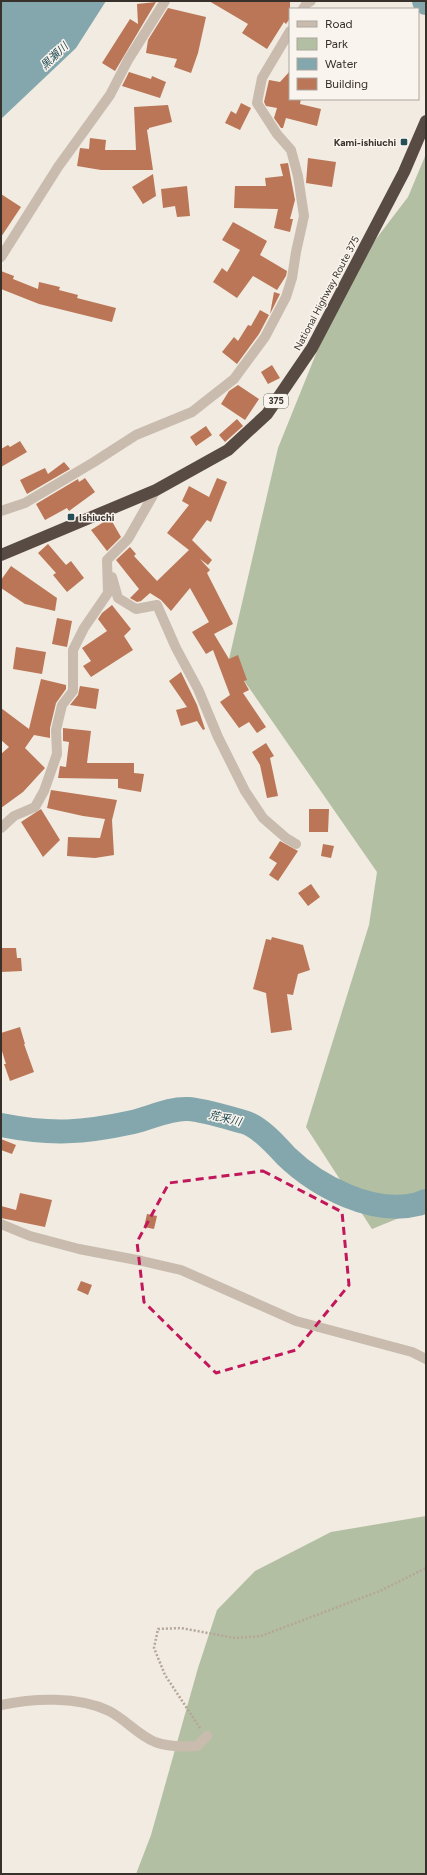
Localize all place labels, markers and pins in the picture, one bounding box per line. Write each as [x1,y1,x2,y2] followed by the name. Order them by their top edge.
[334,136,396,149] place label: Kami-ishiuchi
[399,137,409,147] marker: Kami-ishiuchi
[79,511,115,524] place label: Ishiuchi
[66,512,76,522] marker: Ishiuchi

